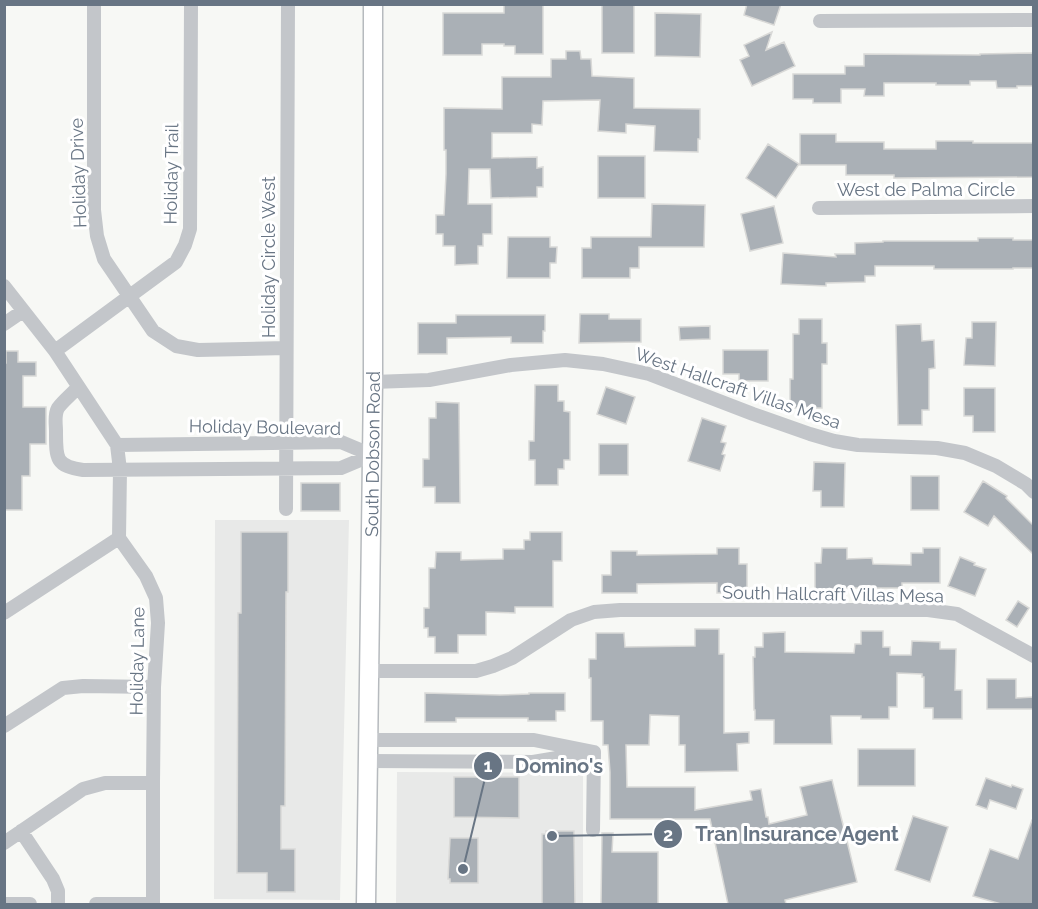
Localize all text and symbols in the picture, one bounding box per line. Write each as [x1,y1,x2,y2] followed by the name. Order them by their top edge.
[66,117,90,228] street label: Holiday Drive
[160,123,182,225] street label: Holiday Trail
[258,176,279,338] street label: Holiday Circle West
[837,179,1016,200] street label: West de Palma Circle
[633,343,843,433] street label: West Hallcraft Villas Mesa
[360,371,384,537] street label: South Dobson Road
[189,415,341,439] street label: Holiday Boulevard
[722,582,944,606] street label: South Hallcraft Villas Mesa
[126,606,148,715] street label: Holiday Lane
[473,747,615,785] callout: Domino's
[515,754,603,778] text: Domino's
[484,755,493,776] text: 1
[653,815,911,853] callout: Tran Insurance Agent
[695,822,899,846] text: Tran Insurance Agent
[663,824,673,845] text: 2

